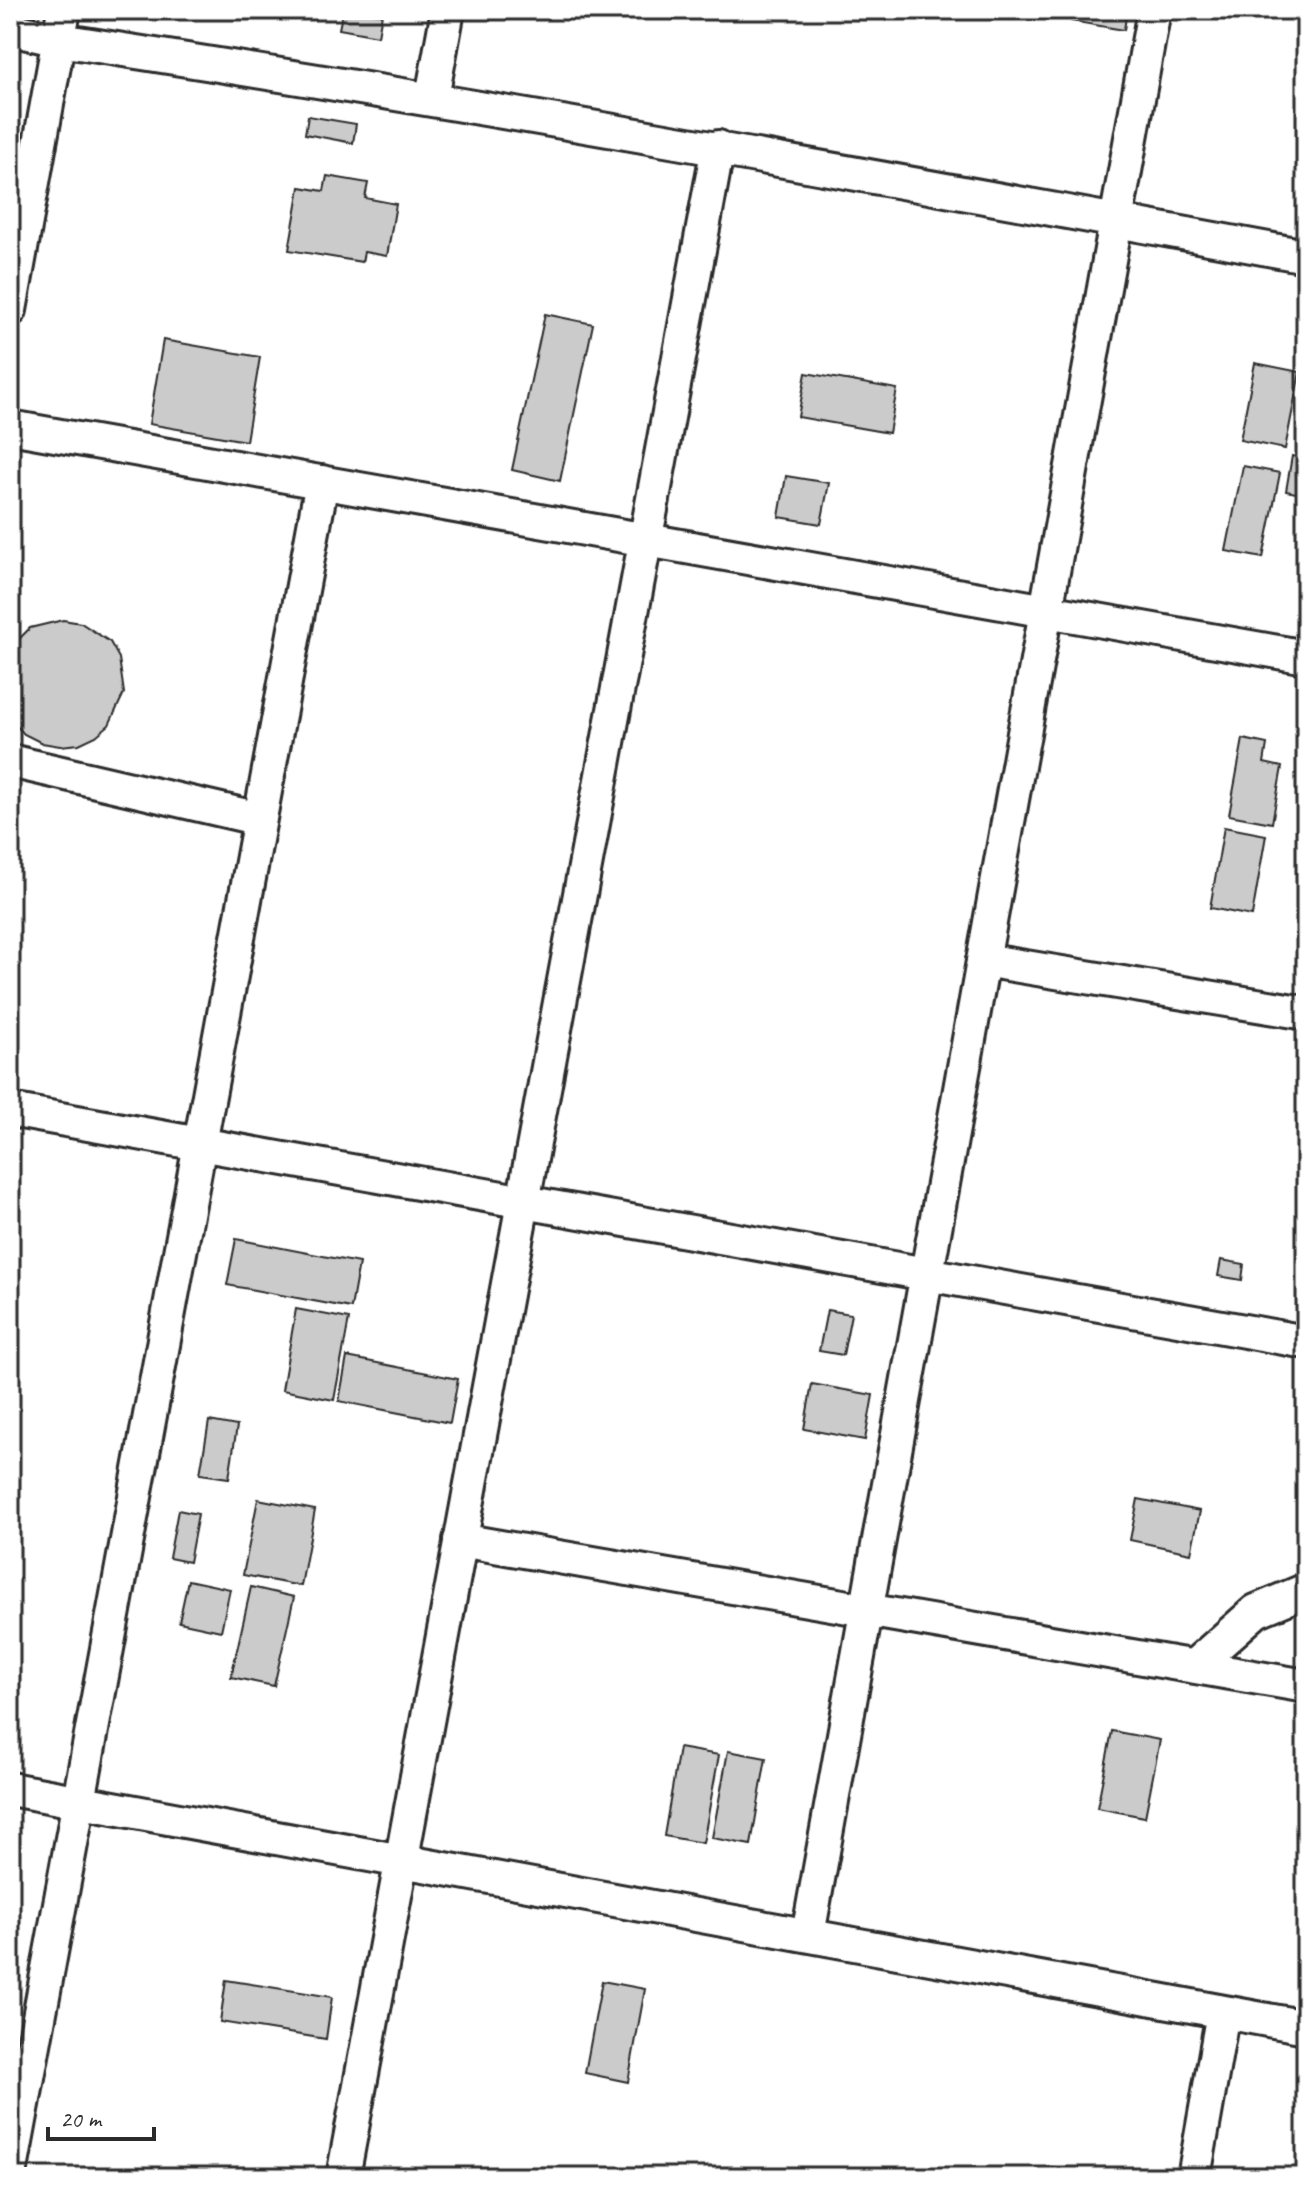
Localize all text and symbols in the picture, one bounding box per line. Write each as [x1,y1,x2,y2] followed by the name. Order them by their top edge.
[48,2091,154,2141] scale bar
[60,2104,103,2134] text: 20 m

